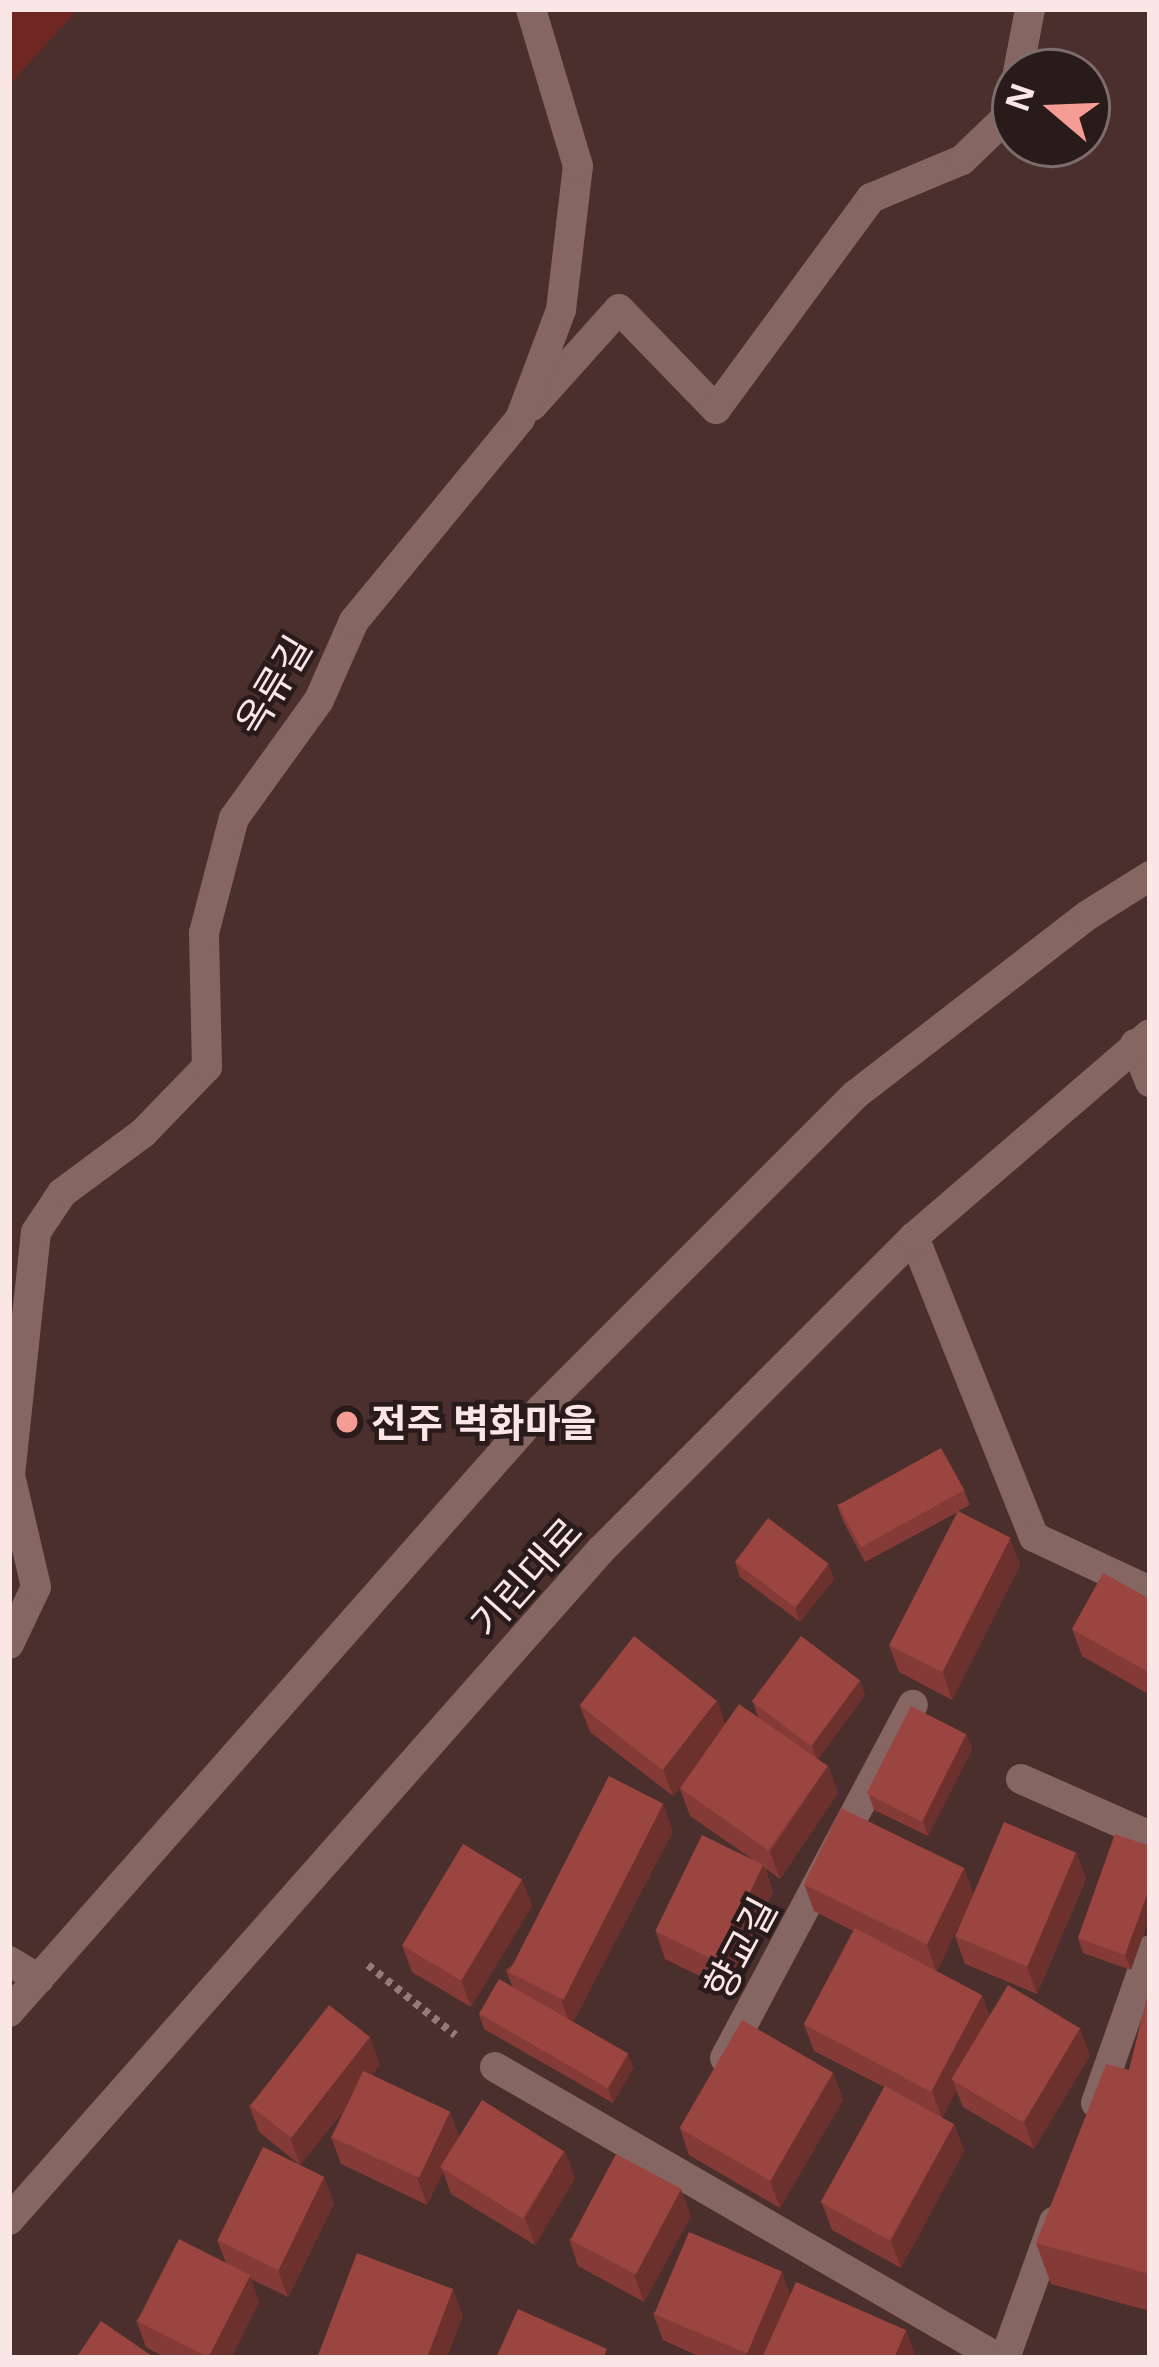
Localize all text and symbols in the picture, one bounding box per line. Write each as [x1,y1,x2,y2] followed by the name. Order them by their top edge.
[991,48,1111,168] north arrow
[994,77,1045,117] text: N
[225,627,321,743] street label: 옥류길
[371,1399,596,1445] place label: 전주 벽화마을
[334,1409,360,1435] marker: 전주 벽화마을
[461,1508,591,1646] street label: 기린대로
[694,1889,786,2007] street label: 향교길

